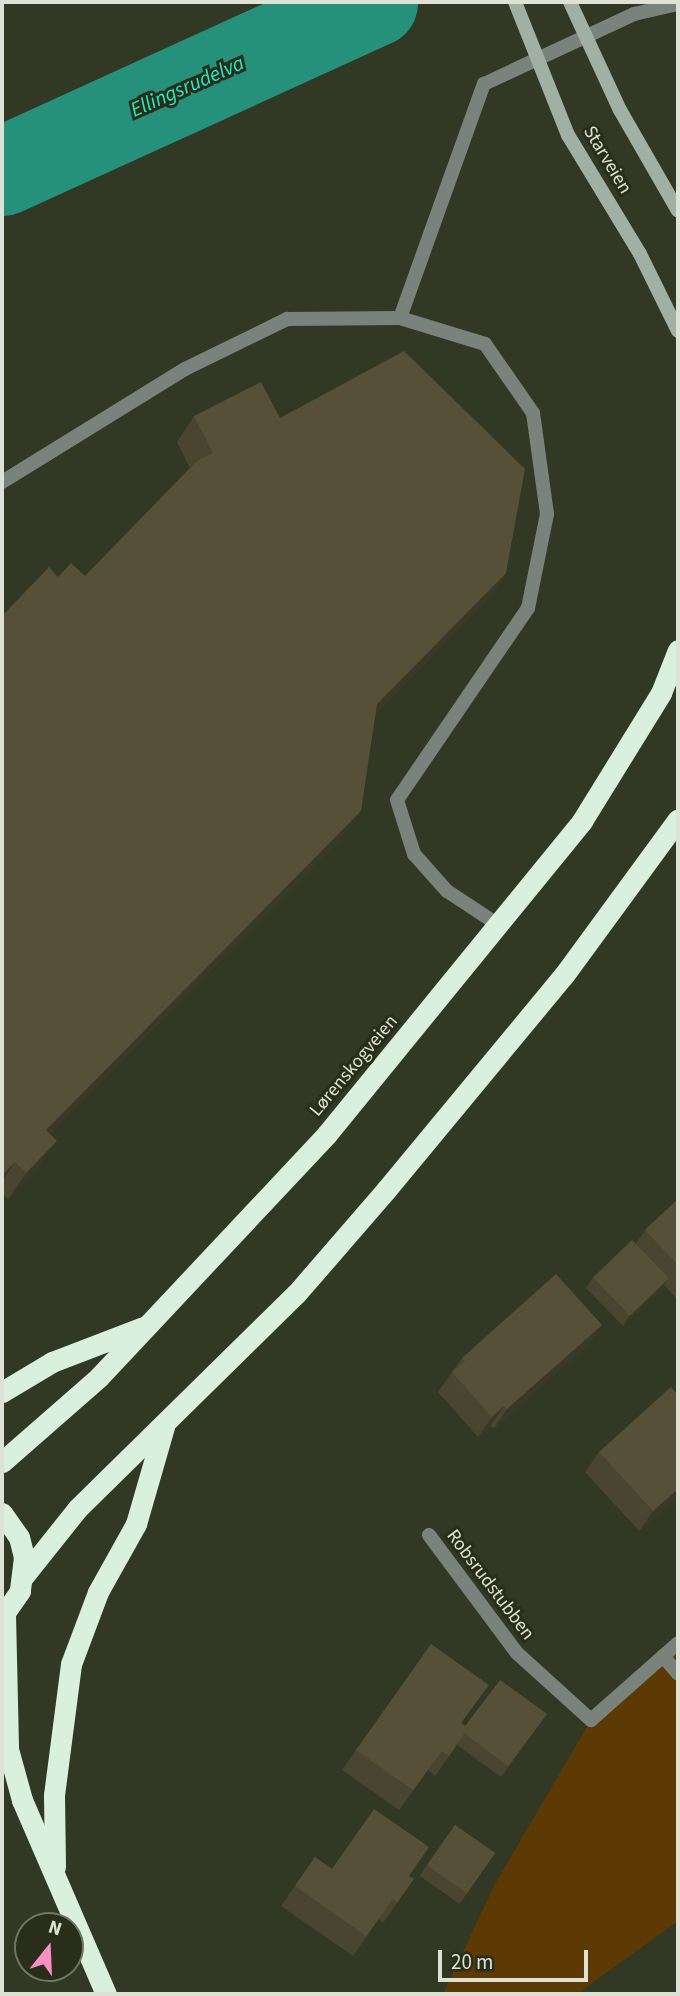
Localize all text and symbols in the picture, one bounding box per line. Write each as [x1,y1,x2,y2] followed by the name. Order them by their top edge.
[126,50,248,122] water label: Ellingsrudelva
[578,122,636,198] street label: Starveien
[305,1011,403,1121] street label: Lørenskogveien
[441,1525,539,1645] street label: Robsrudstubben
[14,1912,84,1982] north arrow
[45,1914,65,1943] text: N
[442,1937,592,1981] scale bar
[451,1947,493,1977] text: 20 m

